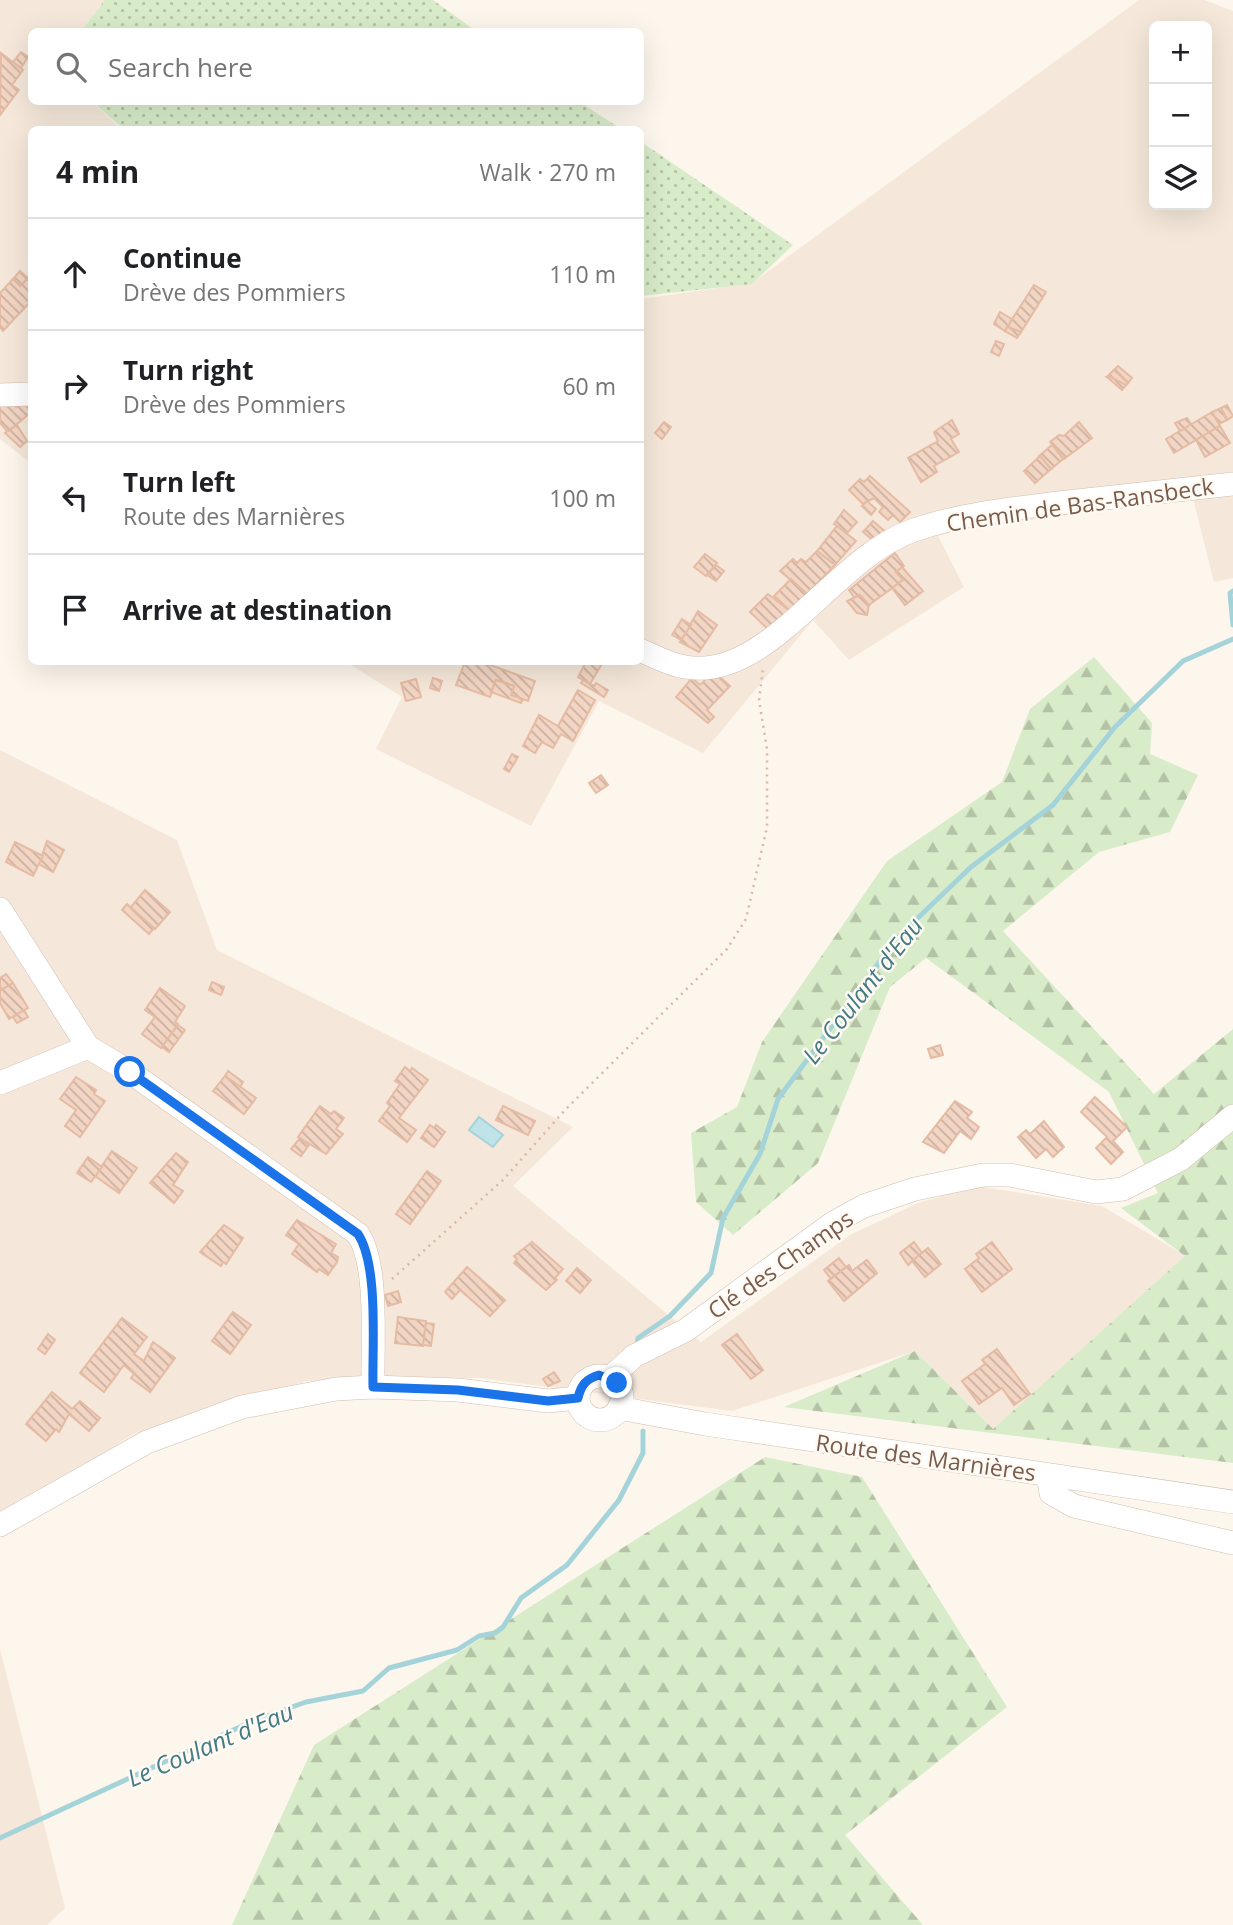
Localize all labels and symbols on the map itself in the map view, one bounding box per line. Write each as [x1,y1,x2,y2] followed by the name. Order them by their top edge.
[944,469,1216,539] street label: Chemin de Bas-Ransbeck
[794,910,930,1070] water label: Le Coulant d'Eau
[114,1056,145,1087] route start
[701,1202,859,1326] street label: Clé des Champs
[601,1367,632,1398] route end
[814,1426,1038,1488] street label: Route des Marnières
[122,1694,298,1794] water label: Le Coulant d'Eau

